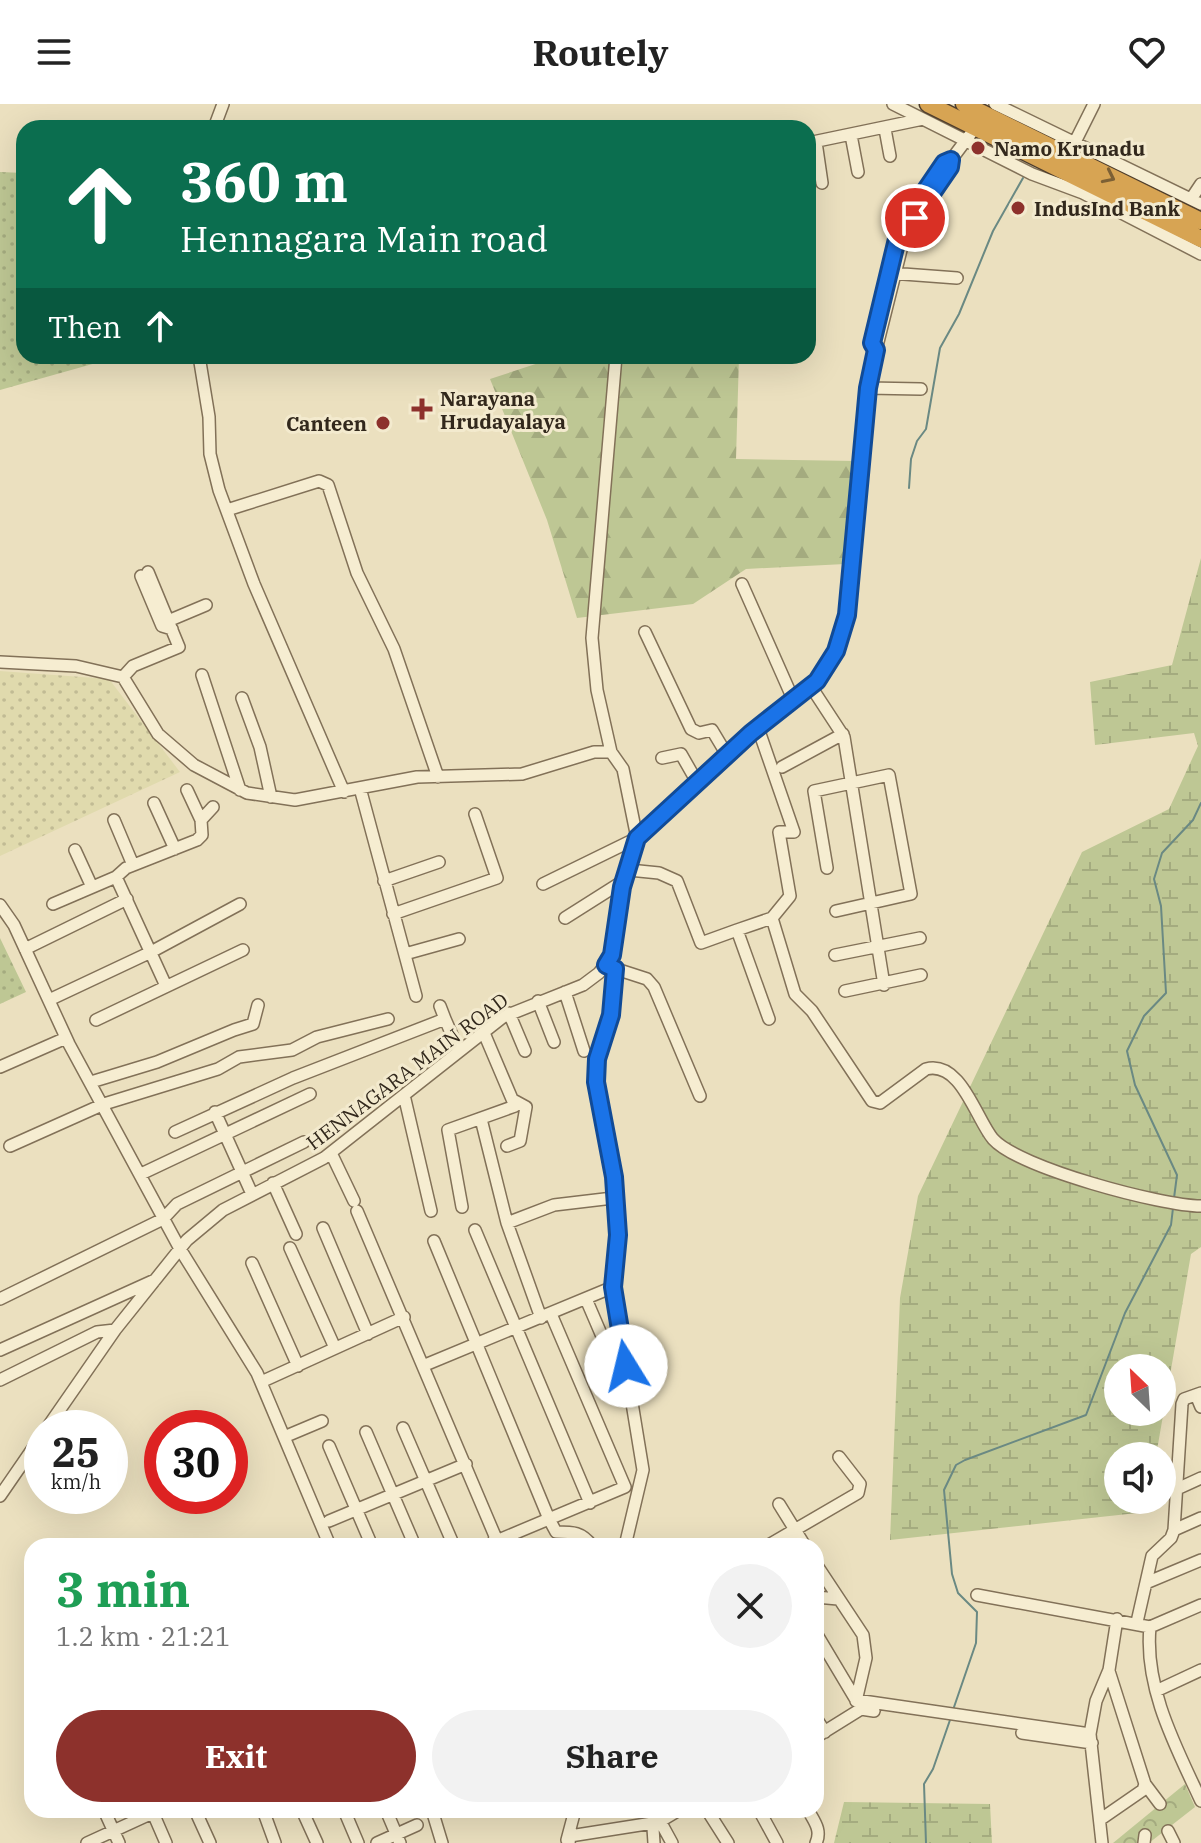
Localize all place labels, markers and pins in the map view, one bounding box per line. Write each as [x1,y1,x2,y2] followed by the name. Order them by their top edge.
[994,135,1145,162] place label: Namo Krunadu
[969,139,987,157] marker: Namo Krunadu
[881,184,949,252] pin
[1034,195,1181,222] place label: IndusInd Bank
[1009,199,1027,217] marker: IndusInd Bank
[440,385,566,435] place label: Narayana Hrudayalaya
[411,398,433,420] marker: Narayana Hrudayalaya
[286,410,367,437] place label: Canteen
[374,414,392,432] marker: Canteen

